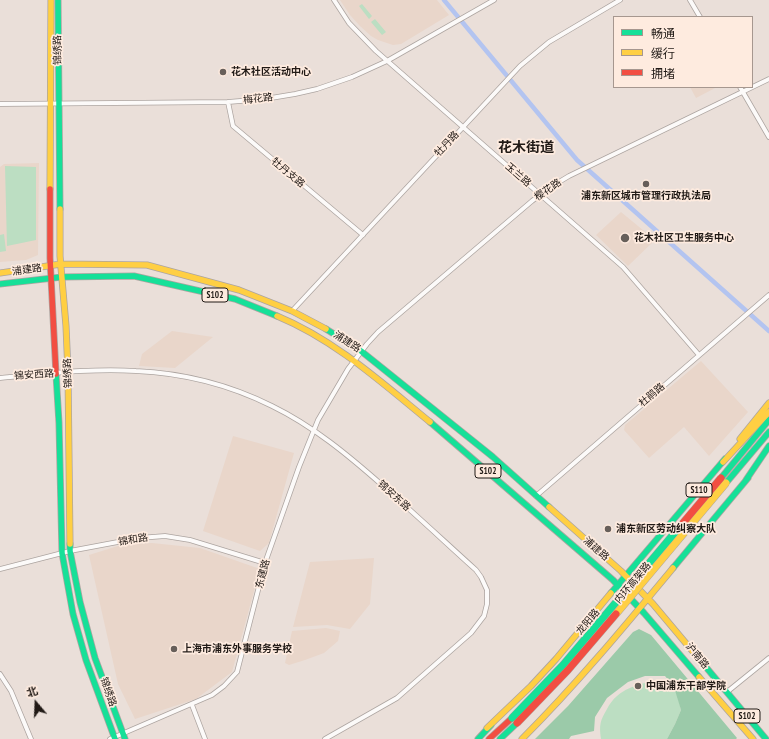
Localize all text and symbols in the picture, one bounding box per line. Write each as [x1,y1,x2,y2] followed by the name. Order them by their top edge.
[613,16,753,88] legend
[651,26,675,41] text: 畅通
[52,35,64,65] street label: 锦绣路
[651,46,675,61] text: 缓行
[231,66,311,78] place label: 花木社区活动中心
[651,66,675,81] text: 拥堵
[218,67,228,77] marker: 花木社区活动中心
[242,91,274,107] street label: 梅花路
[432,129,462,159] street label: 牡丹路
[498,140,554,156] district label: 花木街道
[269,156,307,190] street label: 牡丹支路
[503,161,533,189] street label: 玉兰路
[532,177,564,203] street label: 樱花路
[641,179,651,189] marker: 浦东新区城市管理行政执法局
[581,190,711,202] place label: 浦东新区城市管理行政执法局
[619,232,631,244] marker: 花木社区卫生服务中心
[634,232,734,244] place label: 花木社区卫生服务中心
[11,262,43,278] street label: 浦建路
[202,288,228,302] road number: S102
[331,329,363,355] street label: 浦建路
[61,358,75,388] street label: 锦绣路
[14,368,54,382] street label: 锦安西路
[637,381,667,409] street label: 杜鹃路
[475,464,501,478] road number: S102
[375,478,413,514] street label: 锦安东路
[686,483,712,497] road number: S110
[616,523,716,535] place label: 浦东新区劳动纠察大队
[603,524,613,534] marker: 浦东新区劳动纠察大队
[117,532,149,548] street label: 锦和路
[581,535,611,563] street label: 浦建路
[253,558,273,590] street label: 东建路
[612,560,654,606] street label: 内环高架路
[574,607,602,637] street label: 龙阳路
[683,641,711,671] street label: 沪南路
[182,643,292,655] place label: 上海市浦东外事服务学校
[169,644,179,654] marker: 上海市浦东外事服务学校
[97,676,119,708] street label: 锦绣路
[646,680,726,692] place label: 中国浦东干部学院
[633,681,643,691] marker: 中国浦东干部学院
[16,683,56,723] north arrow
[25,683,40,700] text: 北
[734,709,760,723] road number: S102

